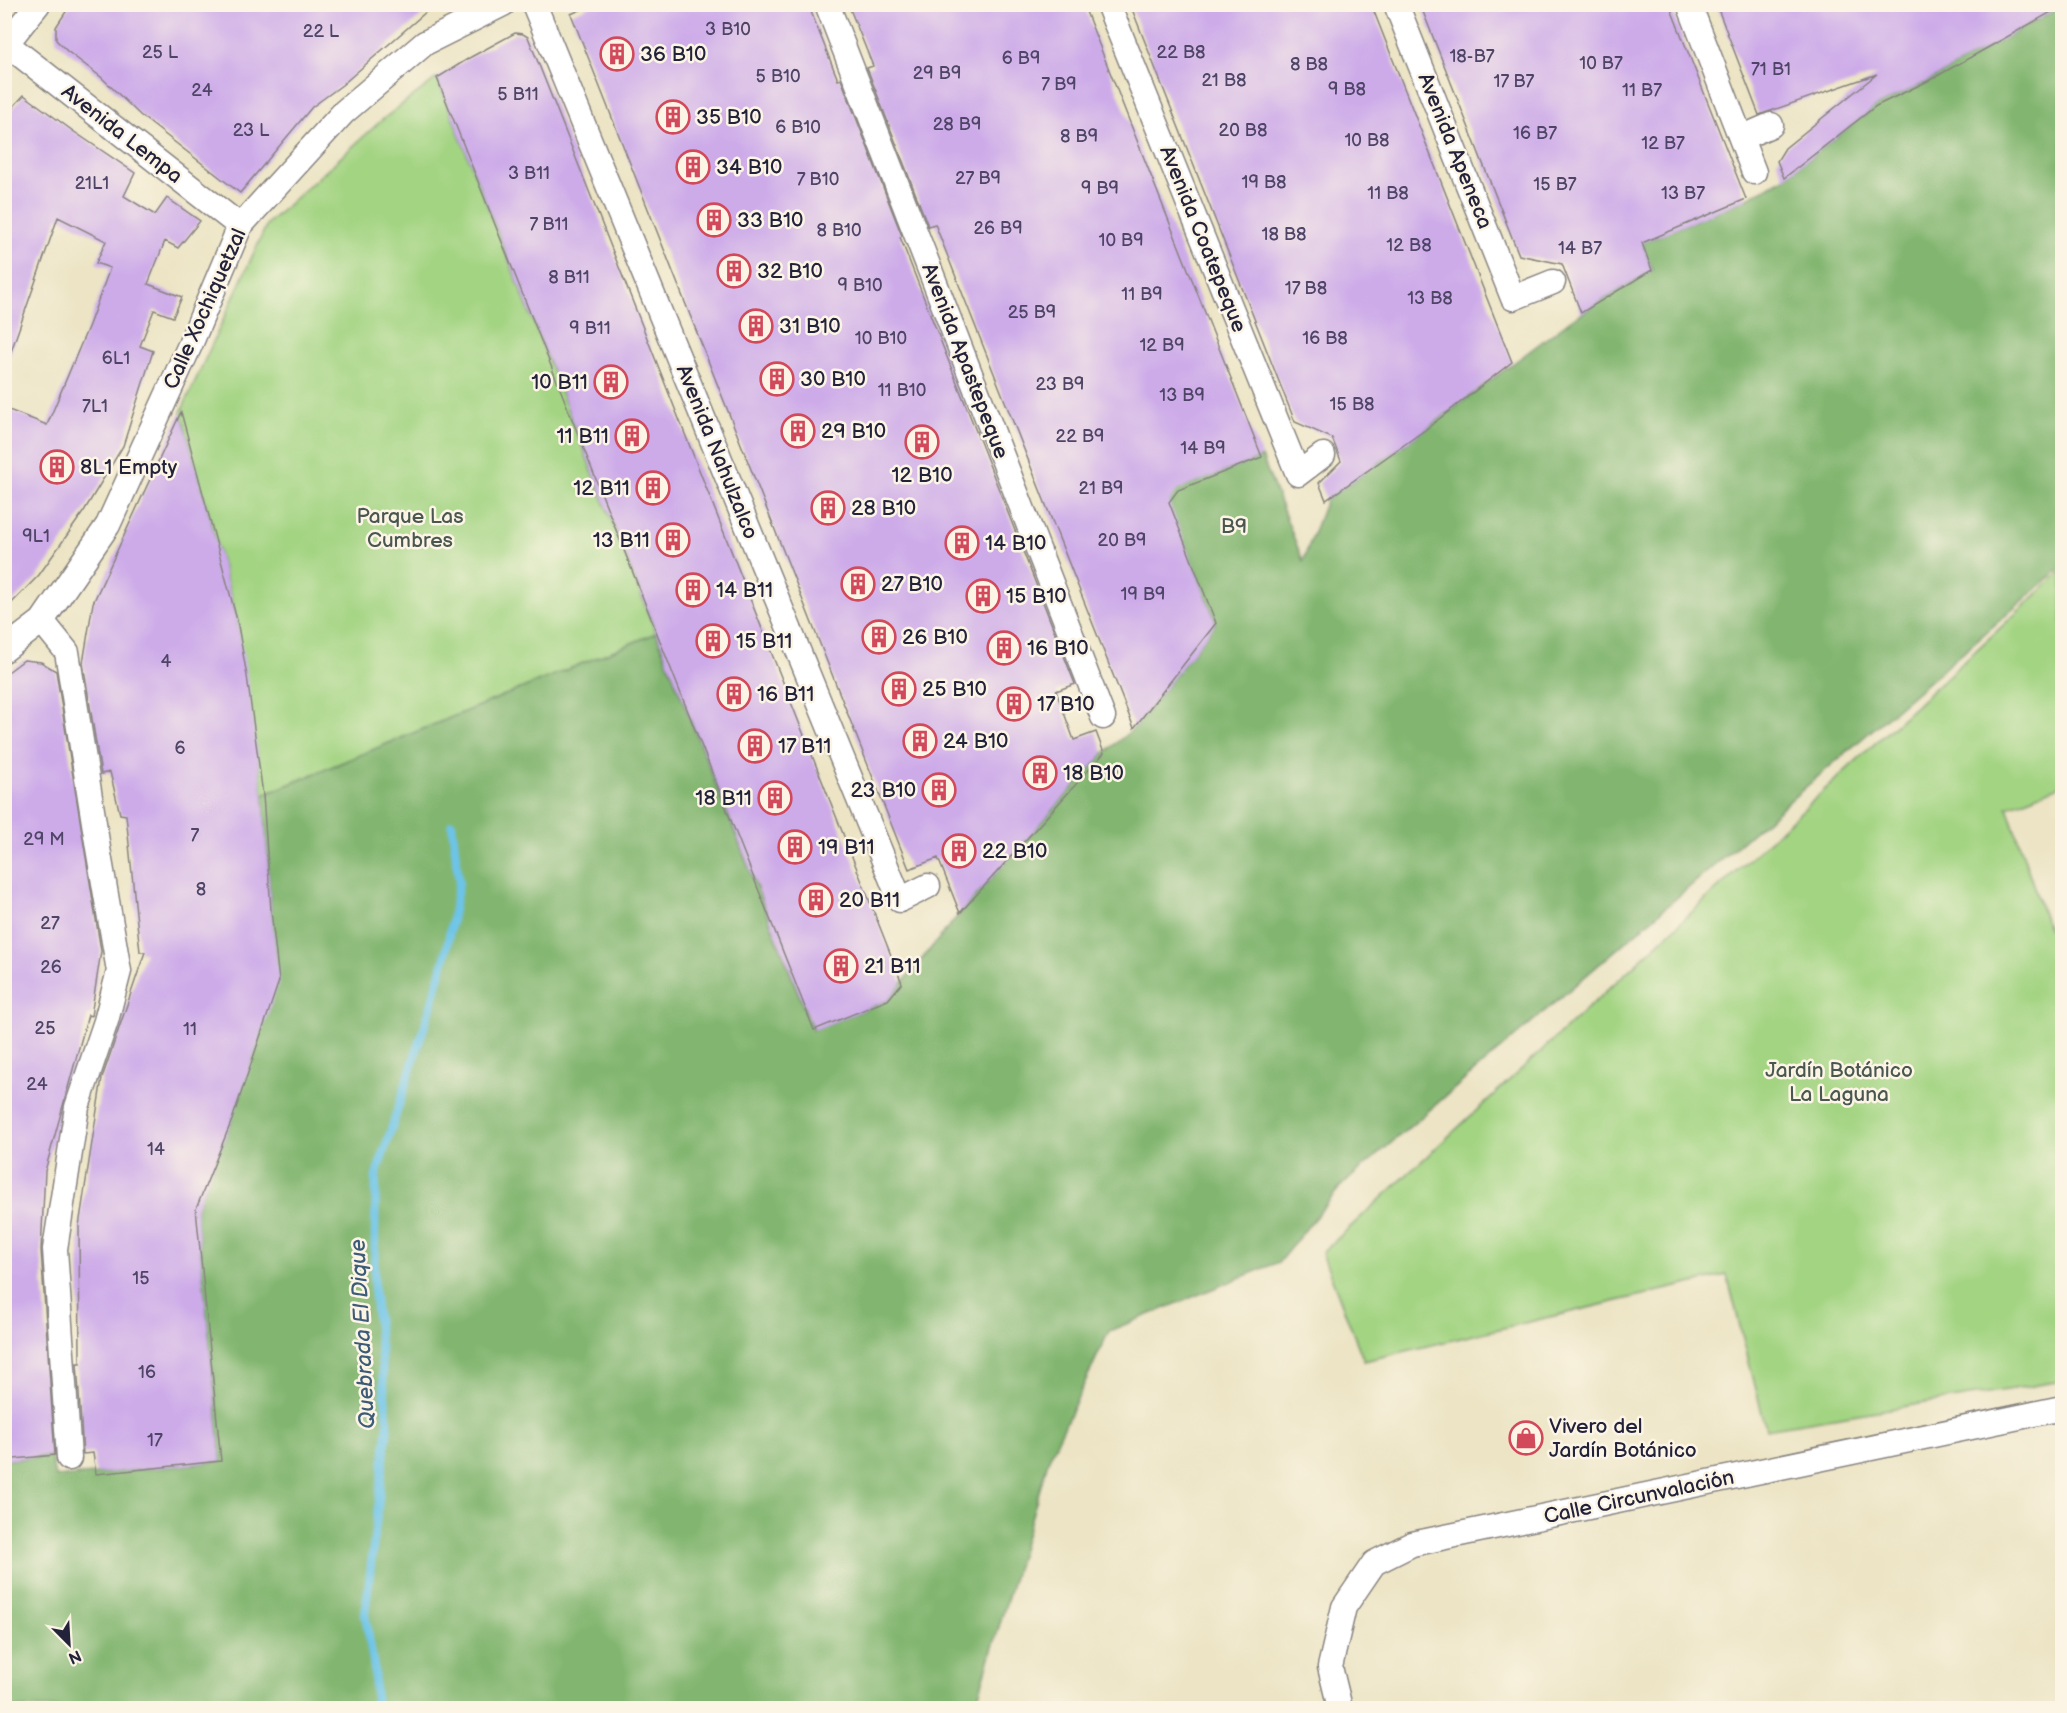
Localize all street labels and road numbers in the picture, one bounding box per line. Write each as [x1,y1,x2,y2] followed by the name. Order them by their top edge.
[1412,69,1498,233] street label: Avenida Apeneca
[57,79,187,189] street label: Avenida Lempa
[1154,142,1252,336] street label: Avenida Coatepeque
[158,225,252,393] street label: Calle Xochiquetzal
[916,260,1014,462] street label: Avenida Apastepeque
[671,361,763,543] street label: Avenida Nahulzalco
[1542,1465,1736,1529] street label: Calle Circunvalación

